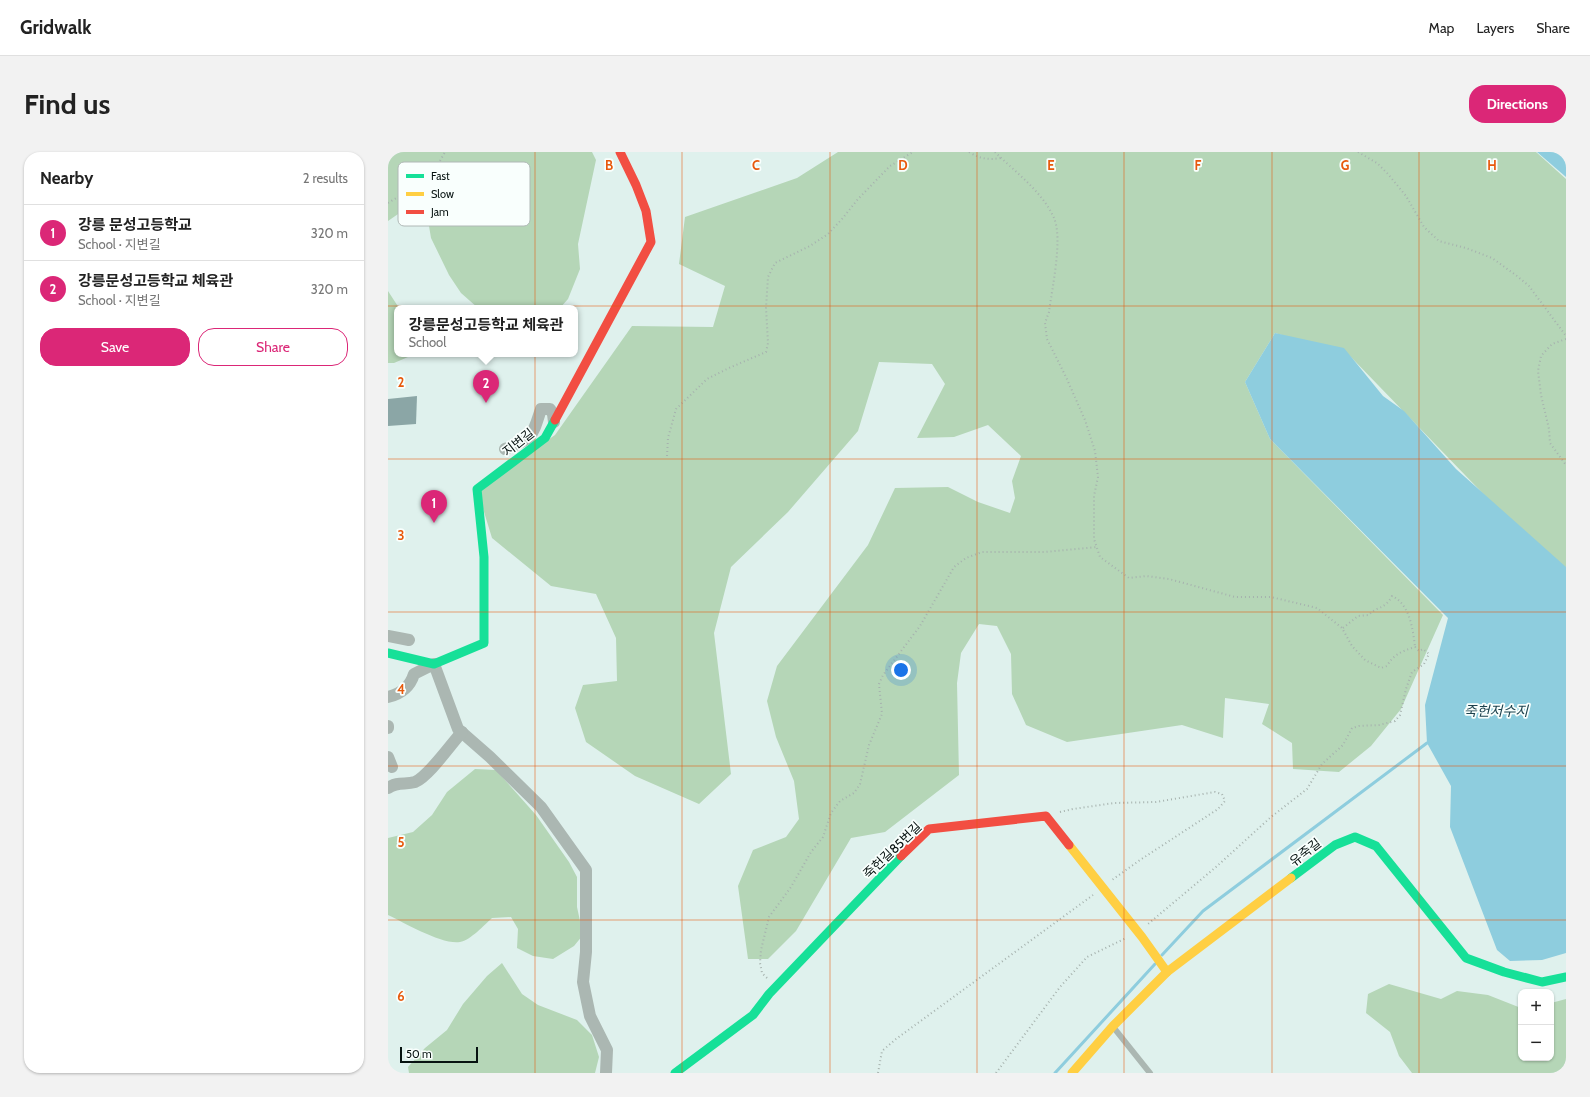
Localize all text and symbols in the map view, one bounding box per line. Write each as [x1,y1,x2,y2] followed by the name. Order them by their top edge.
[20,16,92,39] text: Gridwalk
[1429,19,1454,37] text: Map
[1476,19,1514,37] text: Layers
[1536,19,1570,37] text: Share
[1469,85,1566,123] button: Directions
[24,87,110,121] text: Find us
[605,157,613,173] text: B
[752,157,760,173] text: C
[898,157,908,173] text: D
[1047,157,1055,173] text: E
[1195,157,1202,173] text: F
[1341,157,1350,173] text: G
[1487,157,1497,173] text: H
[398,162,530,226] legend
[40,168,93,188] text: Nearby
[431,169,450,183] text: Fast
[303,170,348,186] text: 2 results
[431,187,454,201] text: Slow
[430,205,449,219] text: Jam
[78,216,192,234] text: 강릉 문성고등학교
[51,225,55,241] text: 1
[311,225,348,241] text: 320 m
[78,236,161,252] text: School · 지변길
[78,272,233,290] text: 강릉문성고등학교 체육관
[50,281,56,297] text: 2
[311,281,348,297] text: 320 m
[78,292,161,308] text: School · 지변길
[394,305,578,357] popup
[408,316,564,334] text: 강릉문성고등학교 체육관
[40,328,190,366] button: Save
[198,328,348,366] button: Share
[408,334,446,350] text: School
[473,370,499,403] pin: 2
[398,374,405,390] text: 2
[499,425,537,459] street label: 지변길
[421,490,447,523] pin: 1
[397,527,405,543] text: 3
[891,660,911,680] your location
[397,681,405,697] text: 4
[1464,702,1529,720] water label: 죽헌저수지
[860,818,924,882] street label: 죽헌길85번길
[398,834,405,850] text: 5
[1286,835,1324,869] street label: 유죽길
[397,988,405,1004] text: 6
[1518,989,1554,1061] map controls
[1518,989,1554,1025] button: +
[1518,1025,1554,1061] button: −
[400,1045,478,1064] scale bar
[406,1047,432,1061] text: 50 m

